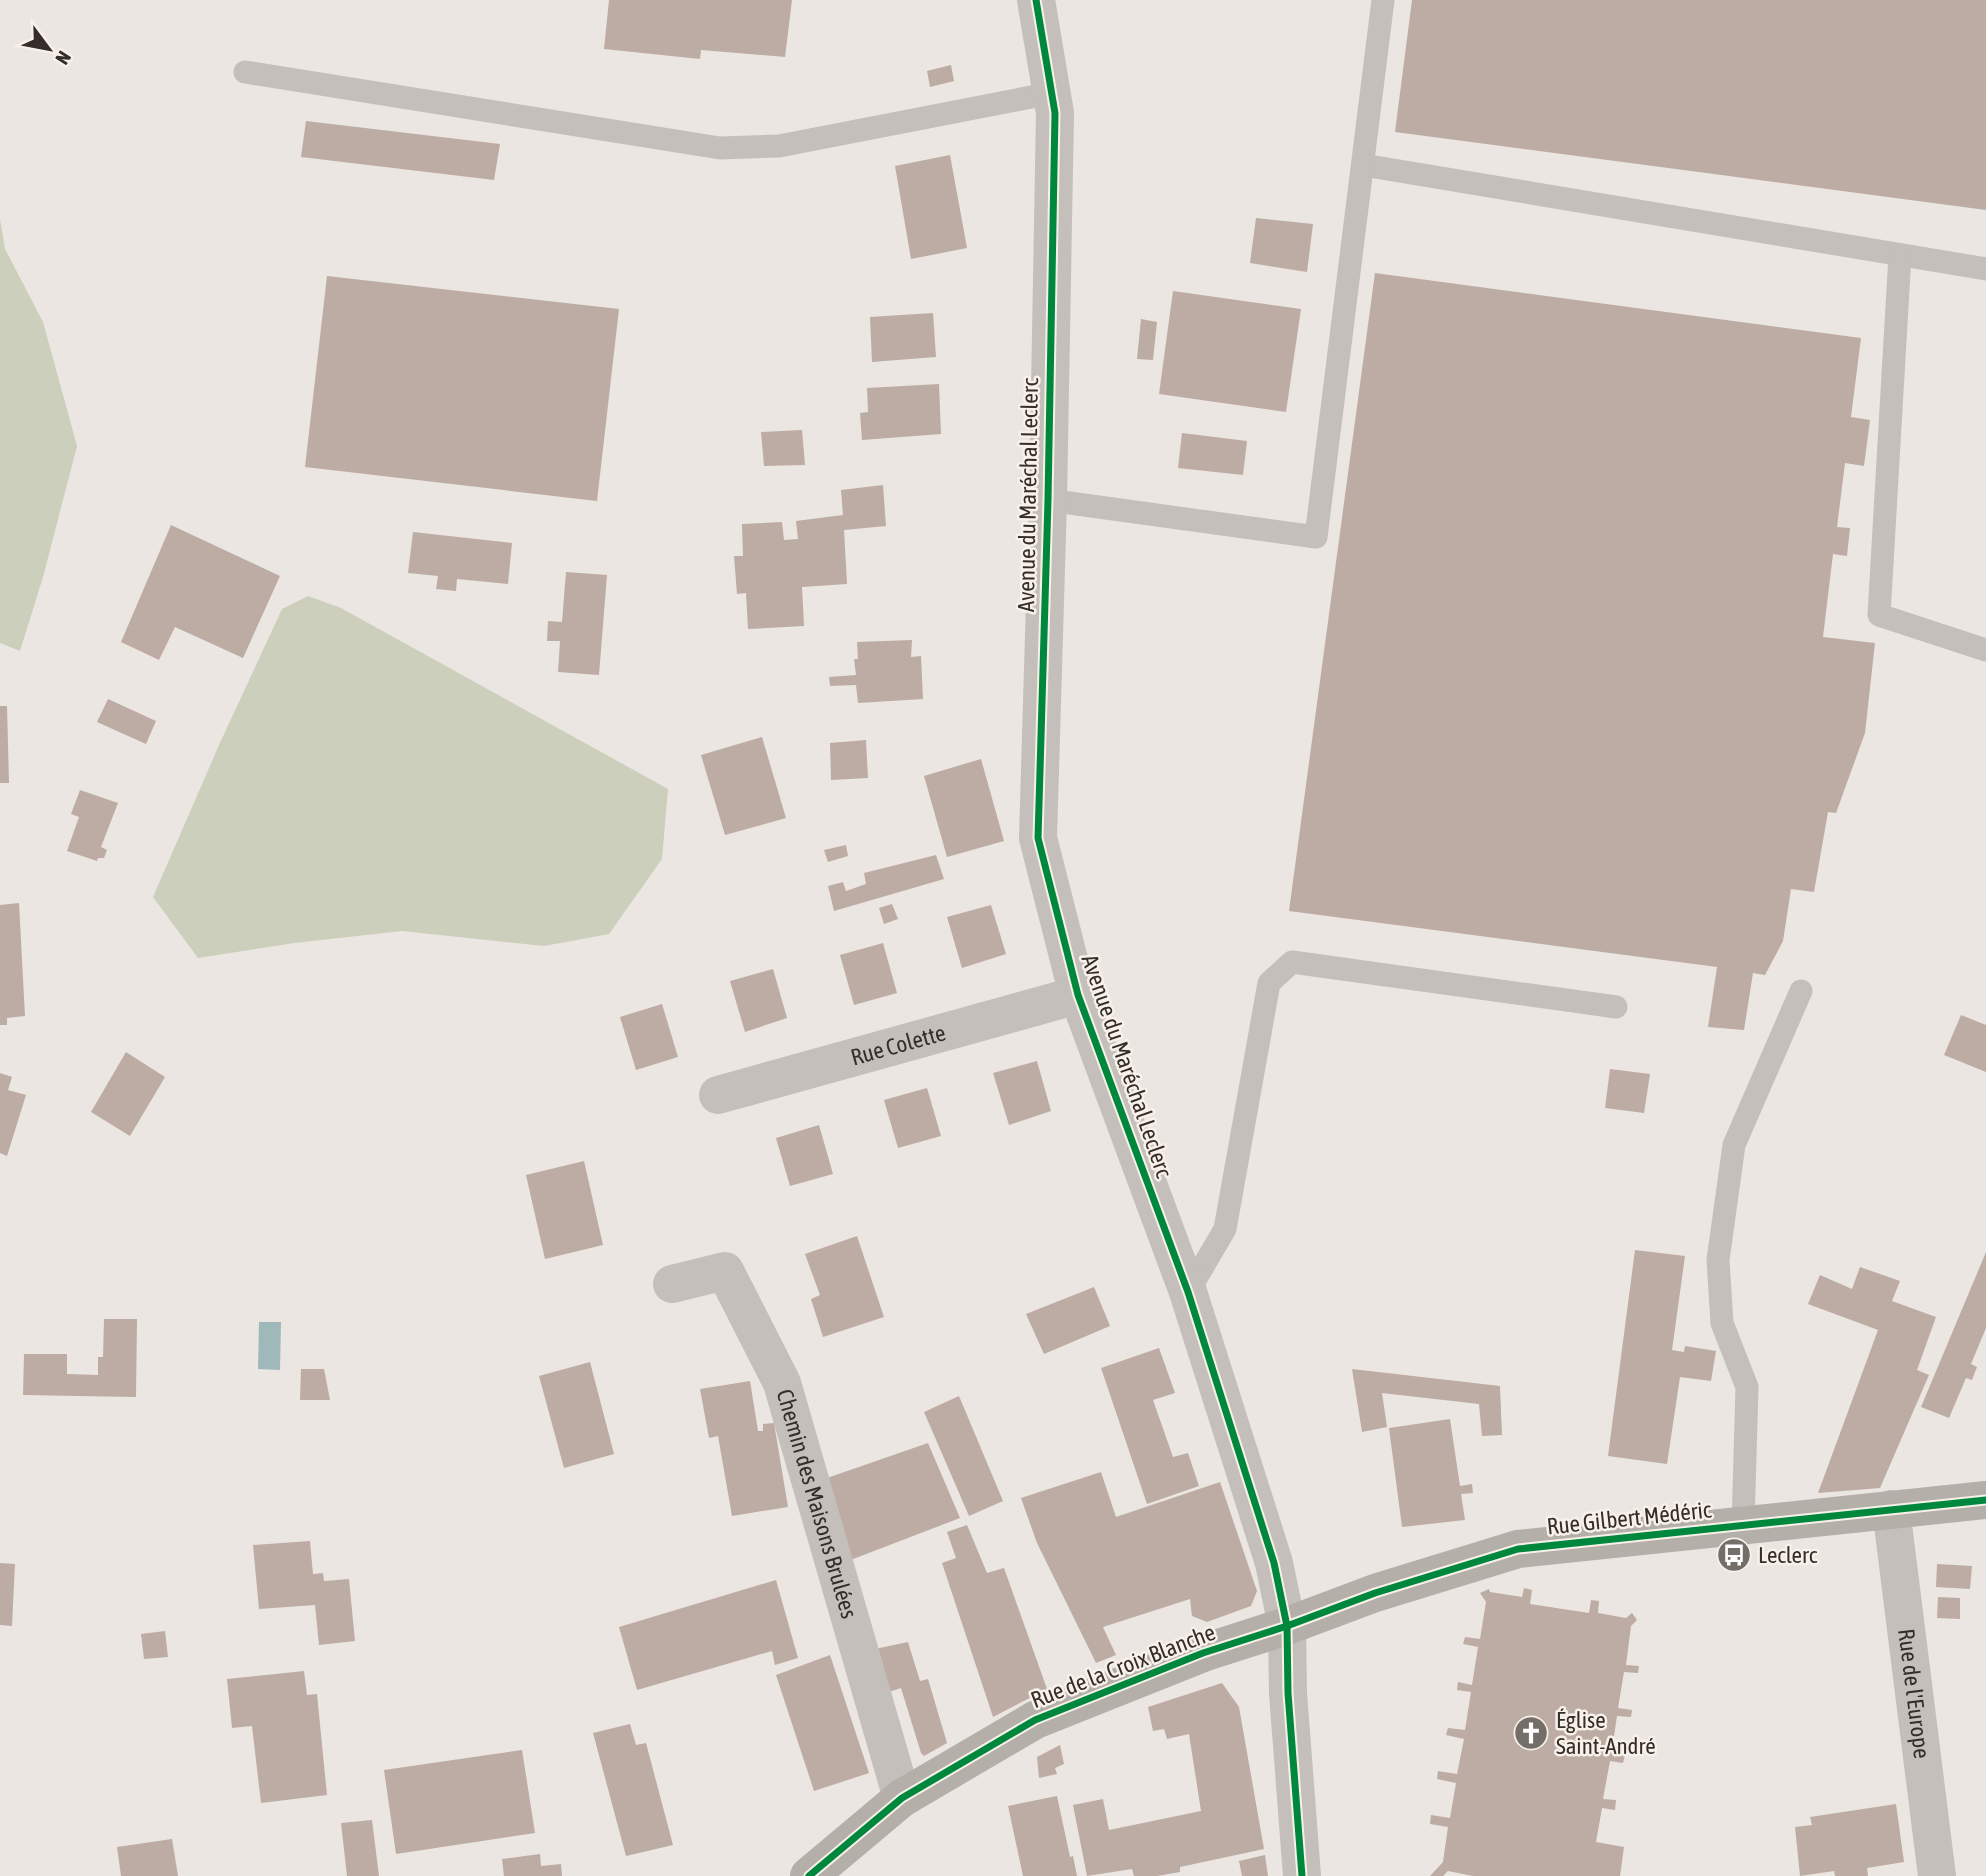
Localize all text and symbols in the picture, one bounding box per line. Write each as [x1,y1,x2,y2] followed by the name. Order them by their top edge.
[14,14,84,84] north arrow
[51,47,76,69] text: N
[1013,377,1043,612] street label: Avenue du Maréchal Leclerc
[1077,951,1178,1181] street label: Avenue du Maréchal Leclerc
[848,1019,948,1070] street label: Rue Colette
[772,1386,862,1621] street label: Chemin des Maisons Brulées
[1546,1496,1713,1540] street label: Rue Gilbert Médéric
[1715,1536,1753,1574] bus stop icon: Leclerc
[1758,1542,1818,1568] place label: Leclerc
[1027,1619,1219,1713] street label: Rue de la Croix Blanche
[1893,1627,1935,1760] street label: Rue de l'Europe
[1556,1707,1656,1759] place label: Église Saint-André
[1512,1714,1550,1752] church icon: Église Saint-André

